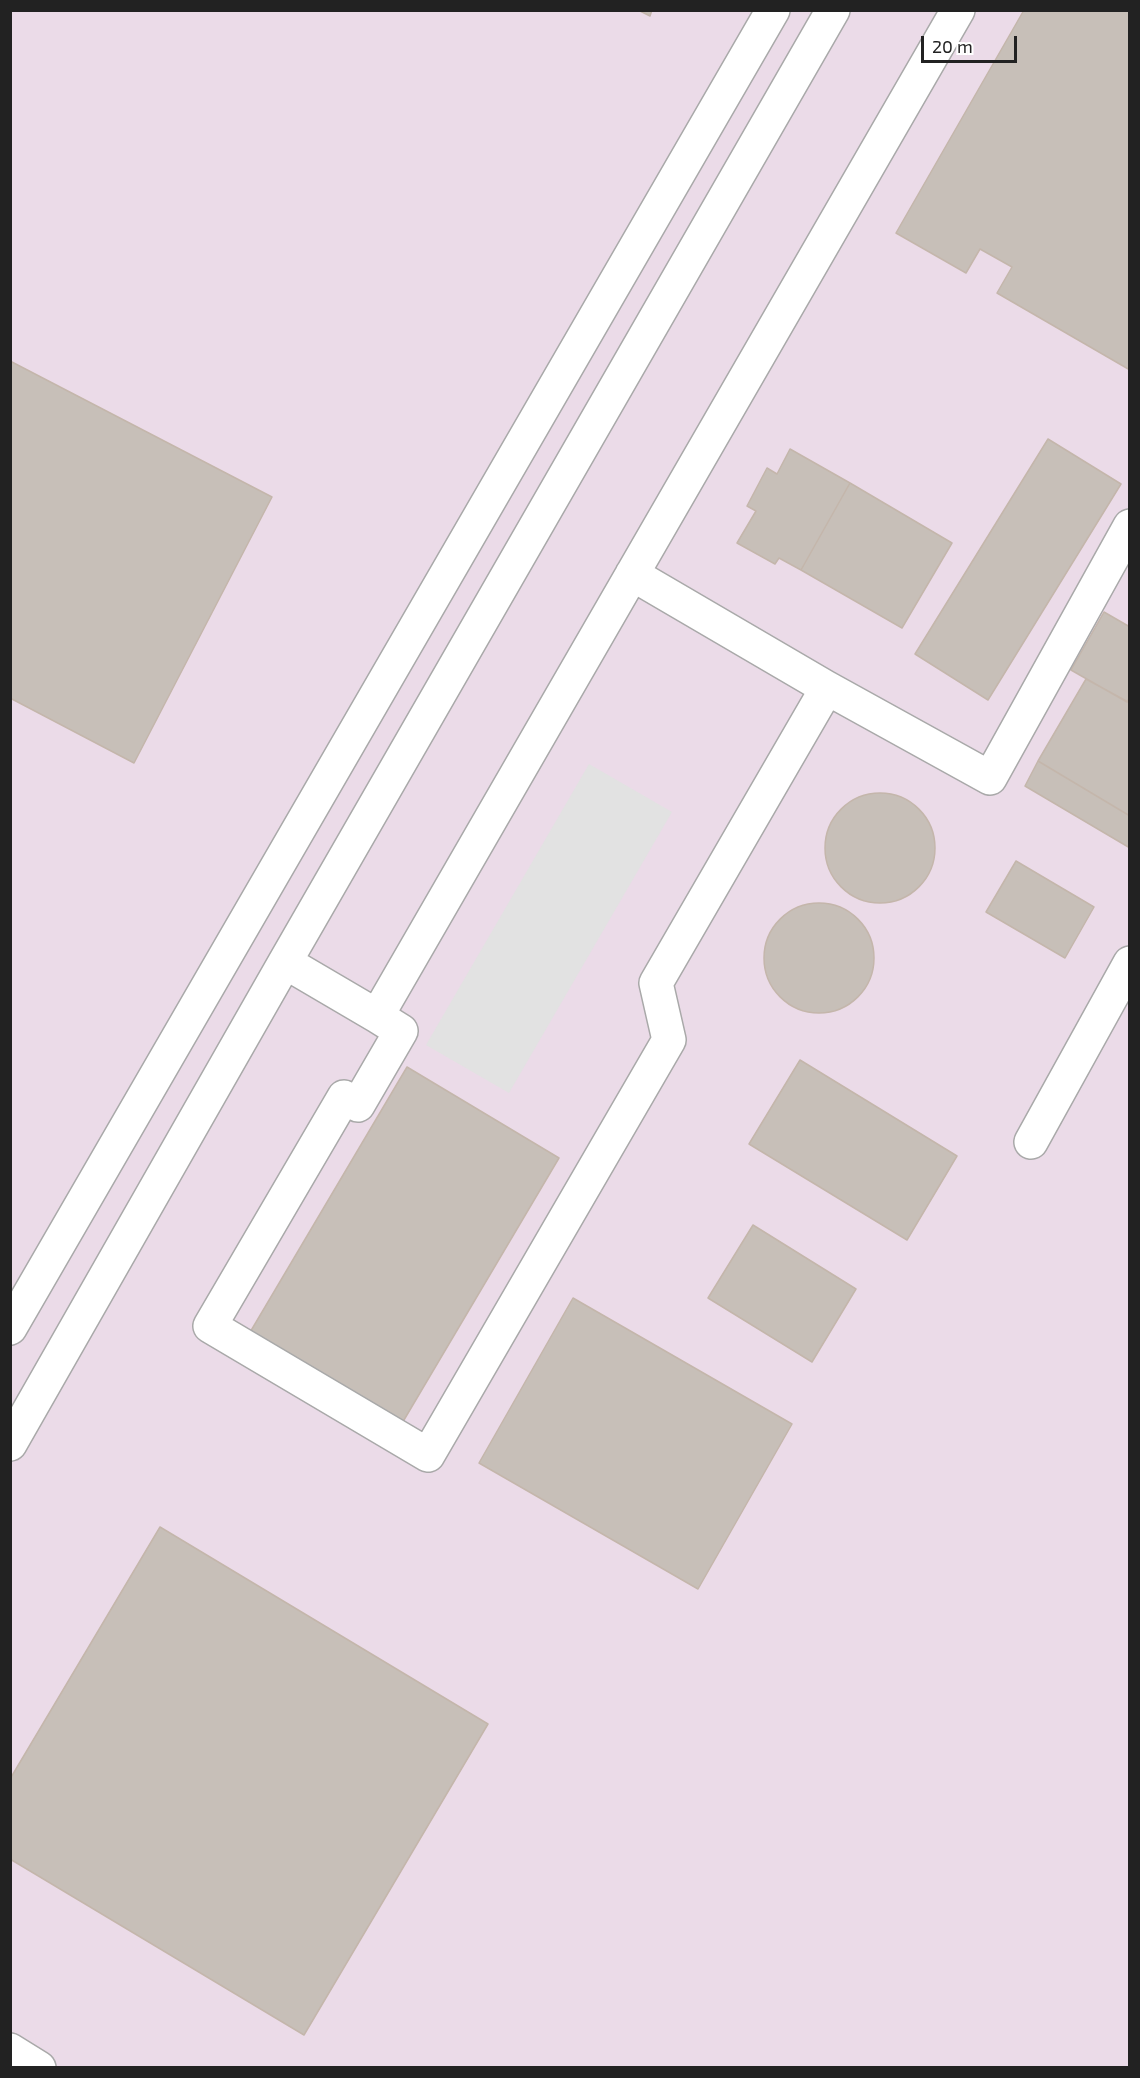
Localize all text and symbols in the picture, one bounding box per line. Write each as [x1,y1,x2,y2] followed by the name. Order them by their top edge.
[924,24,1020,62] scale bar
[932,35,973,57] text: 20 m

